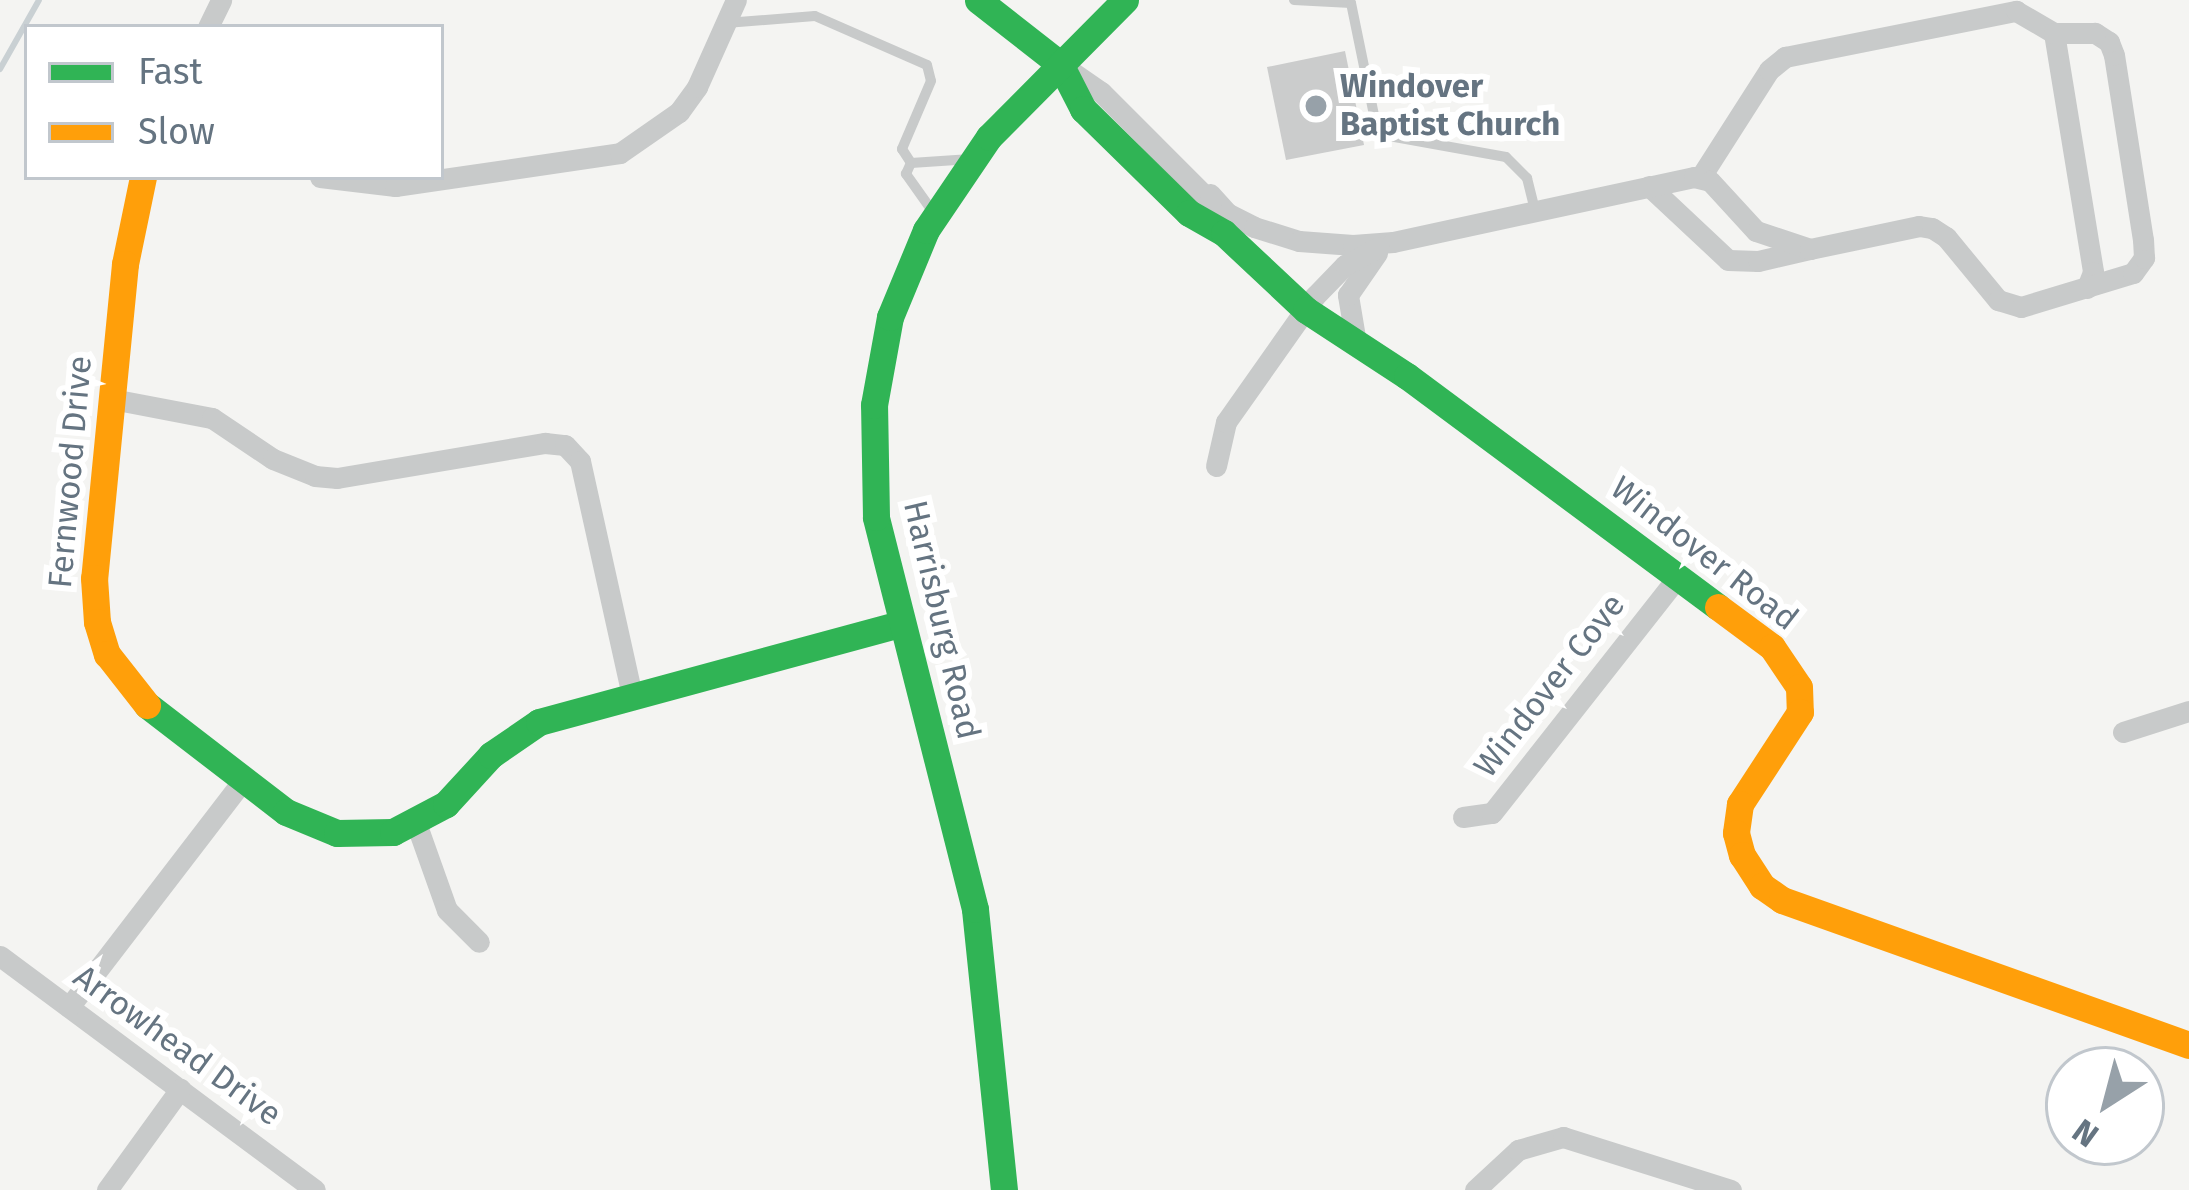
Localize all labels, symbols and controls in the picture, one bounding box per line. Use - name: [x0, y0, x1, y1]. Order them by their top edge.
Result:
- legend: [24, 24, 444, 180]
- text: Fast: [138, 50, 203, 94]
- place label: Windover Baptist Church: [1340, 67, 1560, 145]
- marker: Windover Baptist Church: [1303, 93, 1329, 119]
- text: Slow: [138, 110, 215, 154]
- street label: Fernwood Drive: [41, 354, 101, 590]
- street label: Windover Road: [1603, 469, 1805, 639]
- street label: Harrisburg Road: [894, 497, 988, 743]
- street label: Windover Cove: [1466, 587, 1634, 785]
- street label: Arrowhead Drive: [65, 957, 289, 1135]
- north arrow: [2045, 1046, 2165, 1166]
- text: N: [2065, 1110, 2106, 1155]

